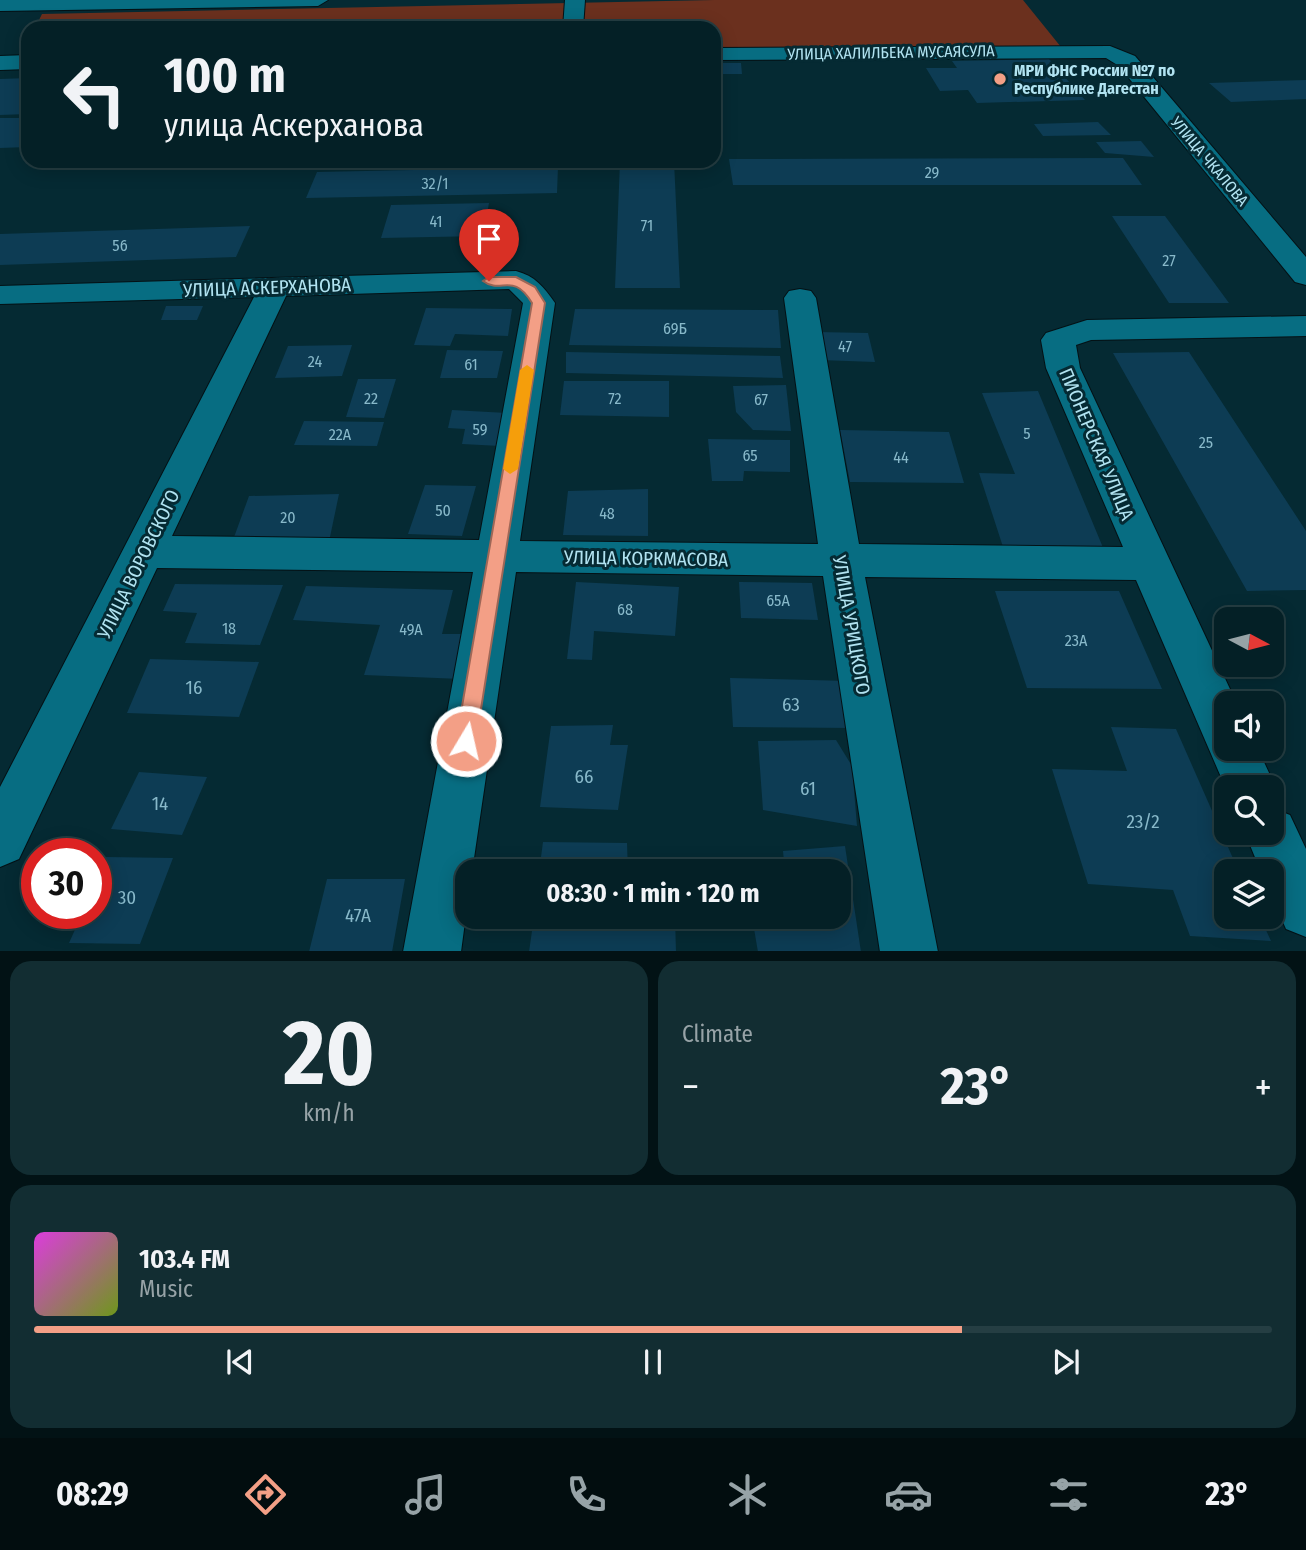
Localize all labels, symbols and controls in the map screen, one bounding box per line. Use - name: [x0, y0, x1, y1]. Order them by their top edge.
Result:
- street label: УЛИЦА ХАЛИЛБЕКА МУСАЯСУЛА: [786, 41, 995, 64]
- text: 100 m: [164, 46, 286, 105]
- icon: left: [49, 49, 140, 140]
- place label: МРИ ФНС России №7 по Республике Дагестан: [1014, 61, 1175, 98]
- marker: МРИ ФНС России №7 по Республике Дагестан: [992, 71, 1008, 87]
- text: улица Аскерханова: [164, 106, 424, 144]
- street label: УЛИЦА ЧКАЛОВА: [1166, 112, 1253, 210]
- house number: 29: [925, 163, 940, 182]
- house number: 32/1: [422, 174, 448, 193]
- pin: [459, 209, 519, 281]
- house number: 41: [429, 212, 443, 231]
- house number: 71: [641, 216, 653, 235]
- icon: arrive: [470, 220, 508, 258]
- house number: 56: [112, 236, 128, 255]
- house number: 27: [1162, 251, 1176, 270]
- street label: УЛИЦА АСКЕРХАНОВА: [182, 273, 352, 302]
- house number: 69Б: [663, 319, 687, 338]
- house number: 47: [838, 337, 852, 356]
- house number: 24: [308, 352, 322, 371]
- house number: 61: [464, 355, 478, 374]
- street label: ПИОНЕРСКАЯ УЛИЦА: [1054, 365, 1139, 524]
- house number: 22: [364, 389, 378, 408]
- house number: 72: [608, 389, 622, 408]
- house number: 67: [754, 390, 769, 409]
- house number: 59: [473, 420, 488, 439]
- house number: 5: [1023, 424, 1031, 443]
- house number: 22А: [329, 425, 352, 444]
- house number: 25: [1199, 433, 1213, 452]
- house number: 65: [742, 446, 758, 465]
- house number: 44: [893, 448, 909, 467]
- street label: УЛИЦА ВОРОВСКОГО: [92, 486, 185, 643]
- house number: 50: [435, 501, 451, 520]
- house number: 48: [599, 504, 615, 523]
- house number: 20: [280, 508, 296, 527]
- street label: УЛИЦА КОРКМАСОВА: [563, 546, 728, 571]
- street label: УЛИЦА УРИЦКОГО: [828, 553, 875, 697]
- house number: 65А: [766, 591, 790, 610]
- house number: 68: [617, 600, 633, 619]
- north arrow: [1214, 607, 1284, 677]
- map controls: [1214, 607, 1284, 929]
- house number: 18: [222, 619, 236, 638]
- house number: 49А: [399, 620, 423, 639]
- house number: 23А: [1065, 631, 1088, 650]
- house number: 16: [186, 676, 202, 699]
- button: sound: [1214, 691, 1284, 761]
- house number: 63: [782, 693, 800, 716]
- position arrow: [429, 704, 503, 778]
- house number: 66: [575, 765, 593, 788]
- button: search: [1214, 775, 1284, 845]
- house number: 61: [800, 777, 816, 800]
- house number: 14: [152, 792, 168, 815]
- house number: 23/2: [1126, 810, 1160, 833]
- speed limit sign: 30: [21, 838, 112, 929]
- button: layers: [1214, 859, 1284, 929]
- text: 08:30 · 1 min · 120 m: [546, 878, 760, 909]
- house number: 30: [118, 886, 136, 909]
- house number: 47А: [345, 904, 371, 927]
- text: 20: [283, 999, 375, 1108]
- text: Climate: [682, 1020, 753, 1048]
- text: 23°: [940, 1055, 1013, 1118]
- text: −: [682, 1064, 699, 1110]
- text: +: [1255, 1064, 1272, 1110]
- text: km/h: [303, 1099, 355, 1127]
- text: 103.4 FM: [139, 1244, 230, 1275]
- text: Music: [139, 1275, 193, 1303]
- icon: previous: [221, 1343, 259, 1381]
- icon: pause: [634, 1343, 672, 1381]
- icon: next: [1047, 1343, 1085, 1381]
- icon: directions: [241, 1470, 290, 1519]
- icon: music: [401, 1470, 450, 1519]
- icon: phone: [562, 1470, 611, 1519]
- icon: climate: [723, 1470, 772, 1519]
- icon: car: [884, 1470, 933, 1519]
- icon: filters: [1044, 1470, 1093, 1519]
- text: 08:29: [56, 1475, 129, 1513]
- text: 23°: [1205, 1475, 1250, 1513]

